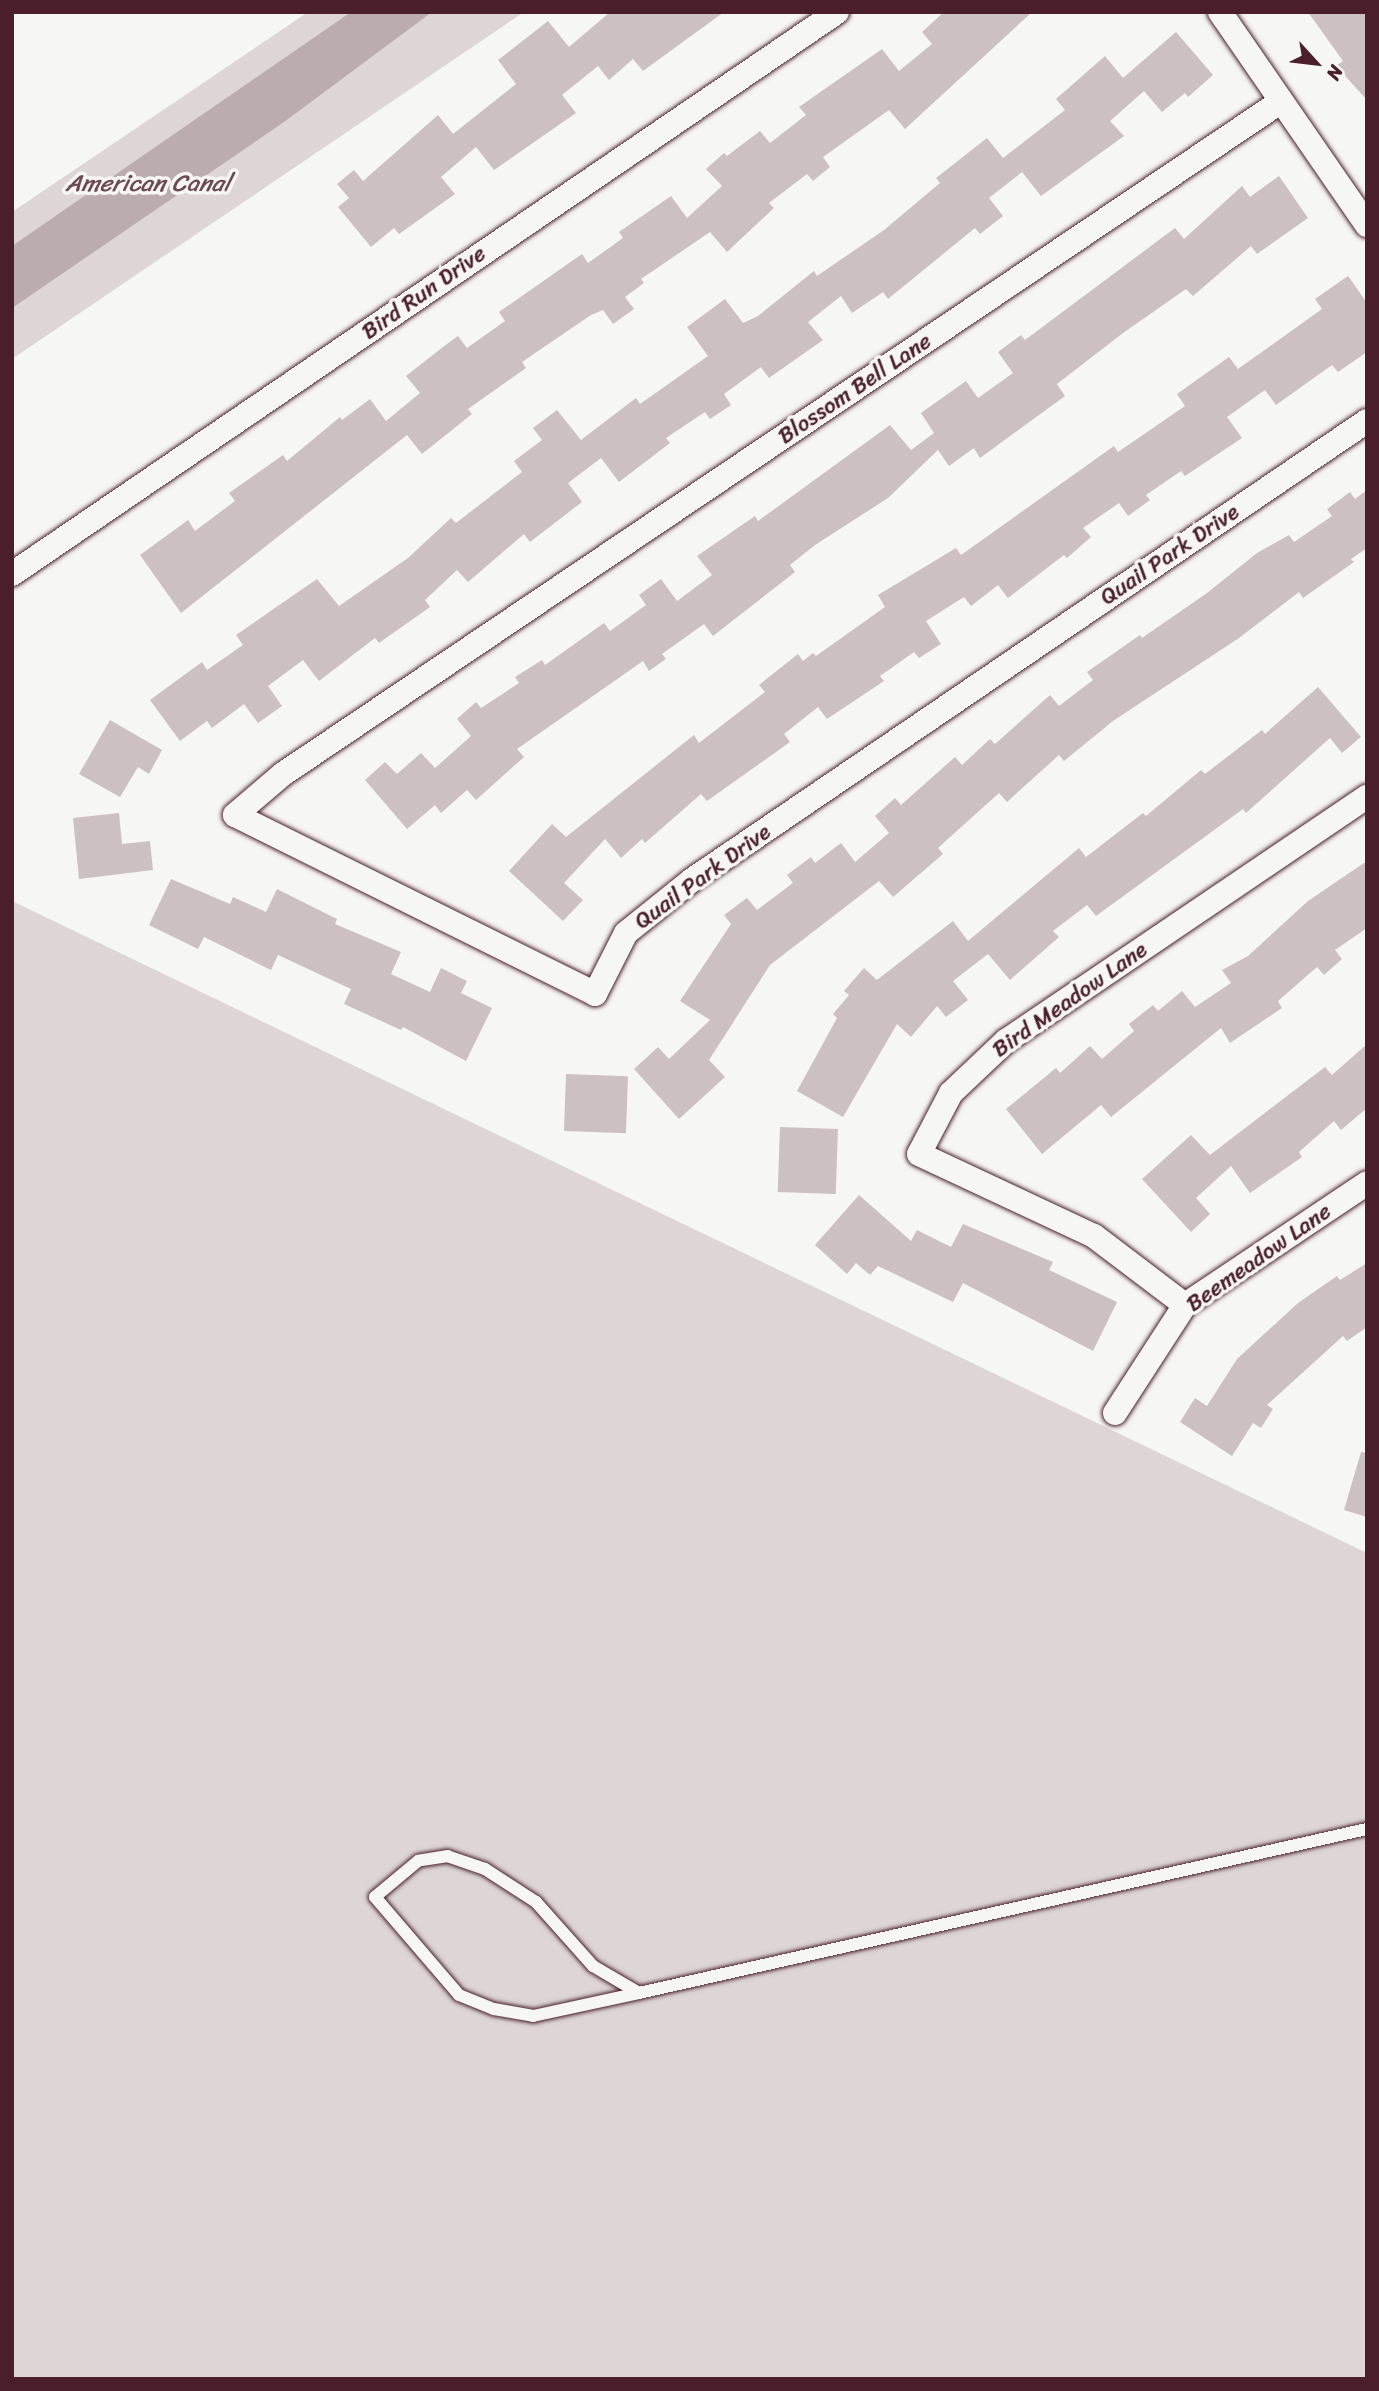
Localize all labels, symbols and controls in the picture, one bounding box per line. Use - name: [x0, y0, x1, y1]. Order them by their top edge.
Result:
- north arrow: [1281, 28, 1351, 98]
- text: N: [1317, 59, 1353, 86]
- water label: American Canal: [65, 170, 231, 198]
- street label: Bird Run Drive: [357, 240, 491, 346]
- street label: Blossom Bell Lane: [773, 327, 937, 451]
- street label: Quail Park Drive: [1095, 498, 1245, 612]
- street label: Quail Park Drive: [629, 818, 777, 936]
- street label: Bird Meadow Lane: [987, 936, 1153, 1064]
- street label: Beemeadow Lane: [1181, 1198, 1337, 1318]

